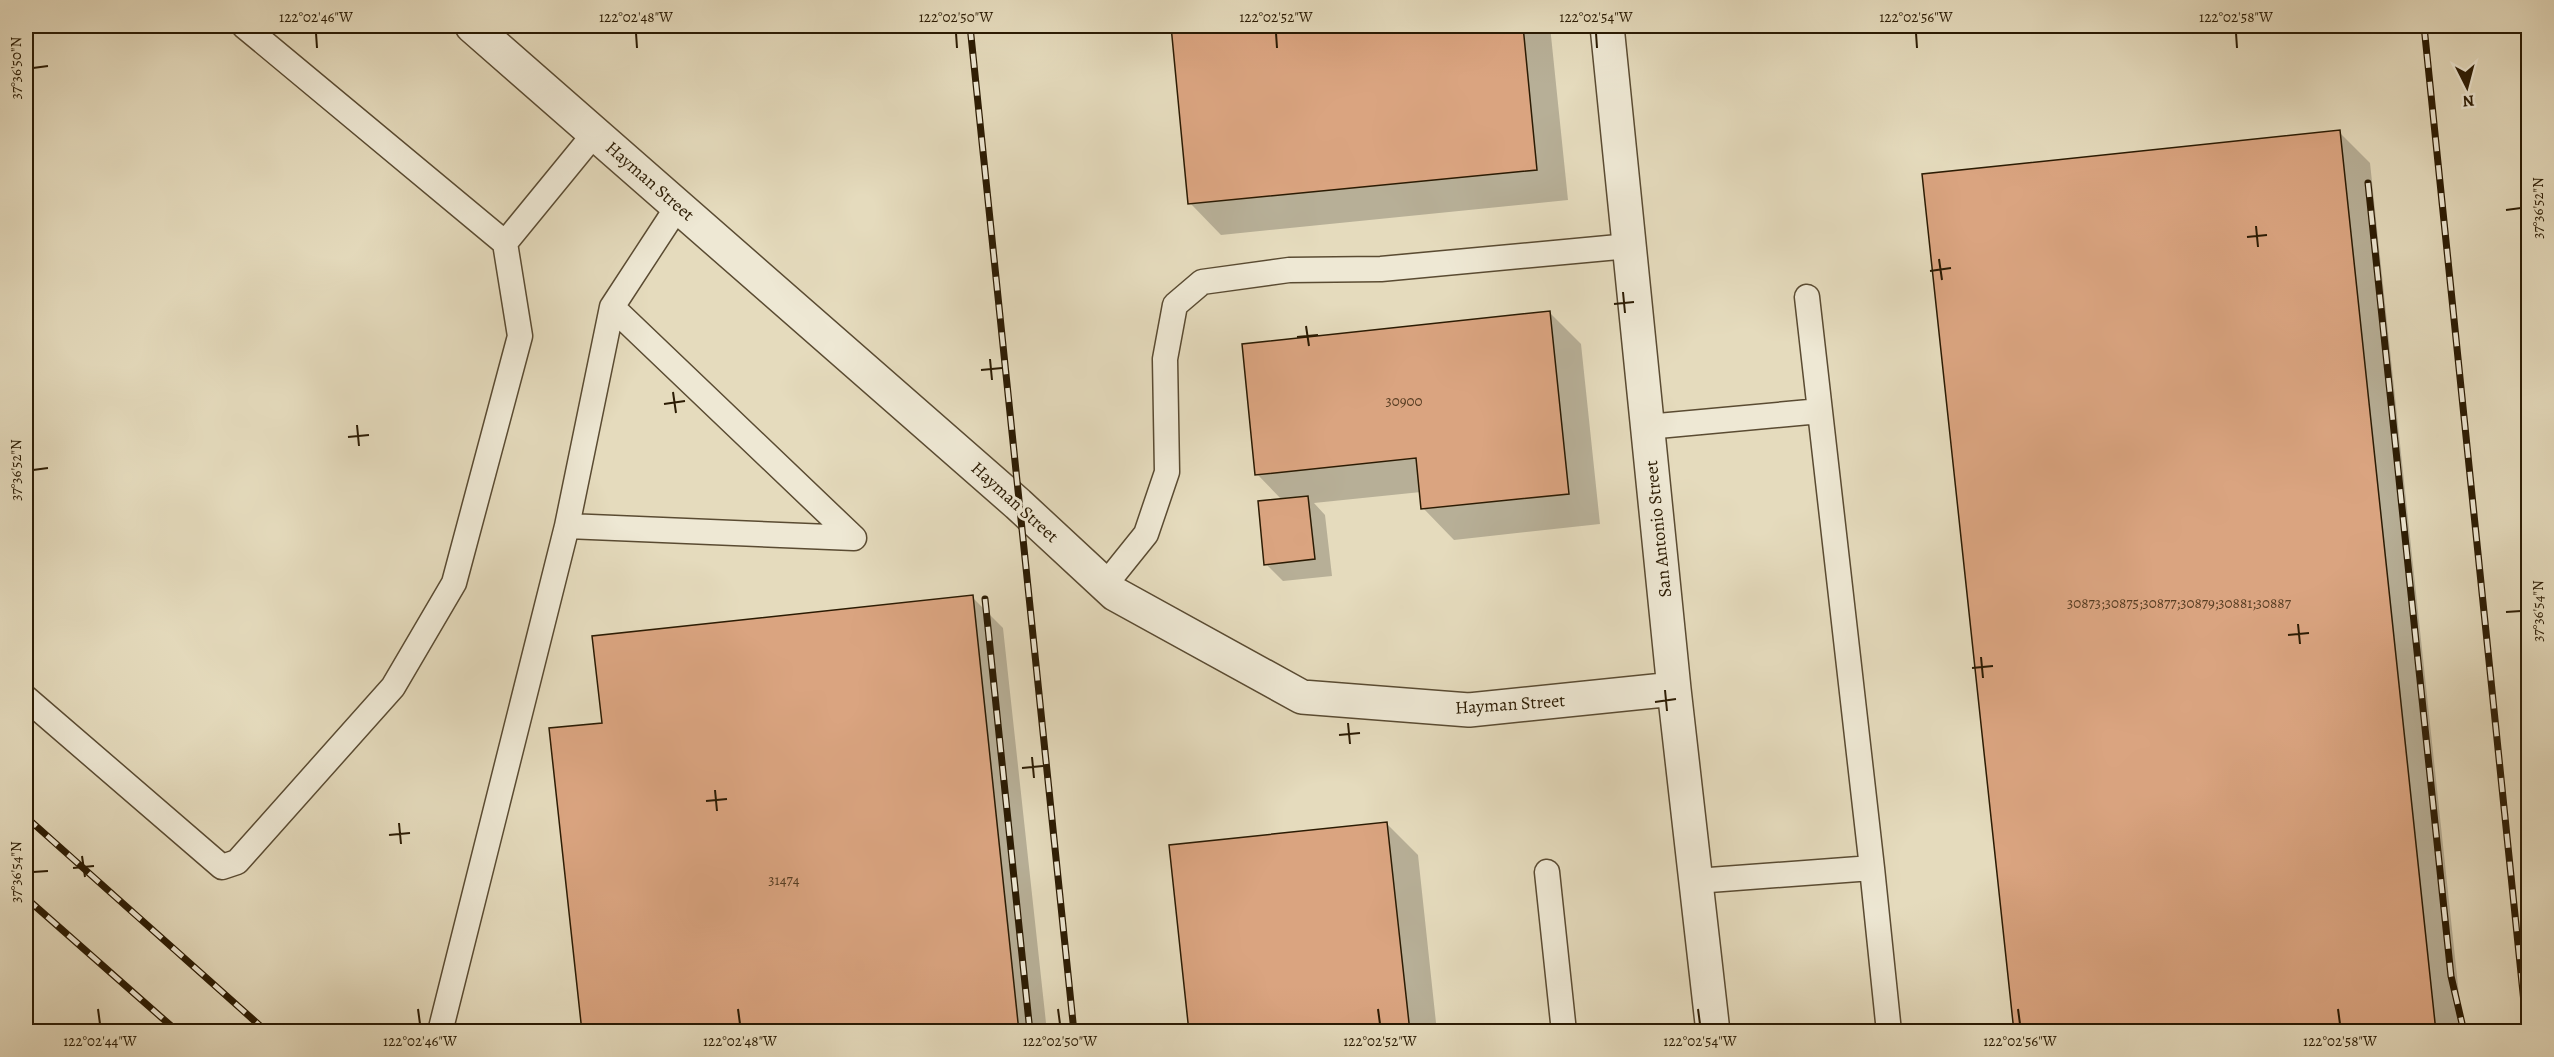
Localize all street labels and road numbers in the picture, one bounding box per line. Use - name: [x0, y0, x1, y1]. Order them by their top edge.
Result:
- street label: Hayman Street: [600, 136, 700, 226]
- street label: Hayman Street: [966, 456, 1064, 548]
- street label: San Antonio Street: [1639, 459, 1677, 599]
- street label: Hayman Street: [1454, 688, 1566, 720]

